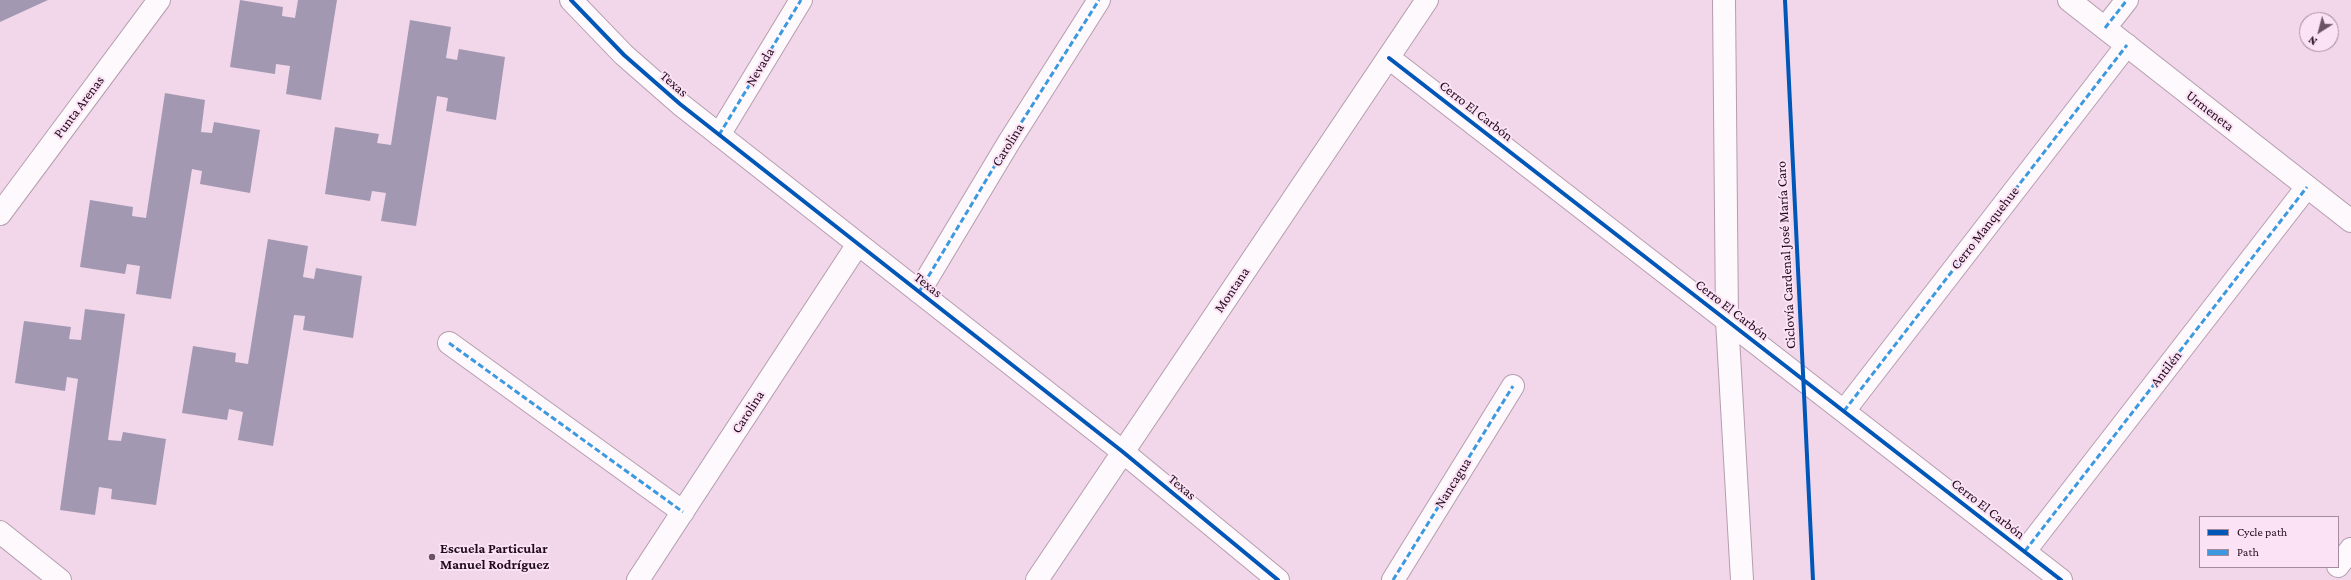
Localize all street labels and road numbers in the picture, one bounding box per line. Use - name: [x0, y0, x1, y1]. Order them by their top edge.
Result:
- street label: Nevada: [742, 45, 778, 89]
- street label: Texas: [657, 67, 691, 101]
- street label: Punta Arenas: [50, 72, 108, 142]
- street label: Cerro El Carbón: [1436, 77, 1516, 145]
- street label: Urmeneta: [2183, 87, 2237, 135]
- street label: Carolina: [988, 120, 1028, 170]
- street label: Ciclovía Cardenal José María Caro: [1773, 161, 1799, 349]
- street label: Cerro Manquehue: [1947, 183, 2023, 273]
- street label: Montana: [1211, 264, 1253, 316]
- street label: Texas: [910, 269, 946, 301]
- street label: Cerro El Carbón: [1692, 276, 1772, 344]
- street label: Antilén: [2147, 348, 2185, 390]
- street label: Carolina: [728, 387, 768, 437]
- street label: Nancagua: [1431, 455, 1475, 511]
- street label: Texas: [1165, 470, 1199, 504]
- street label: Cerro El Carbón: [1948, 475, 2028, 543]

